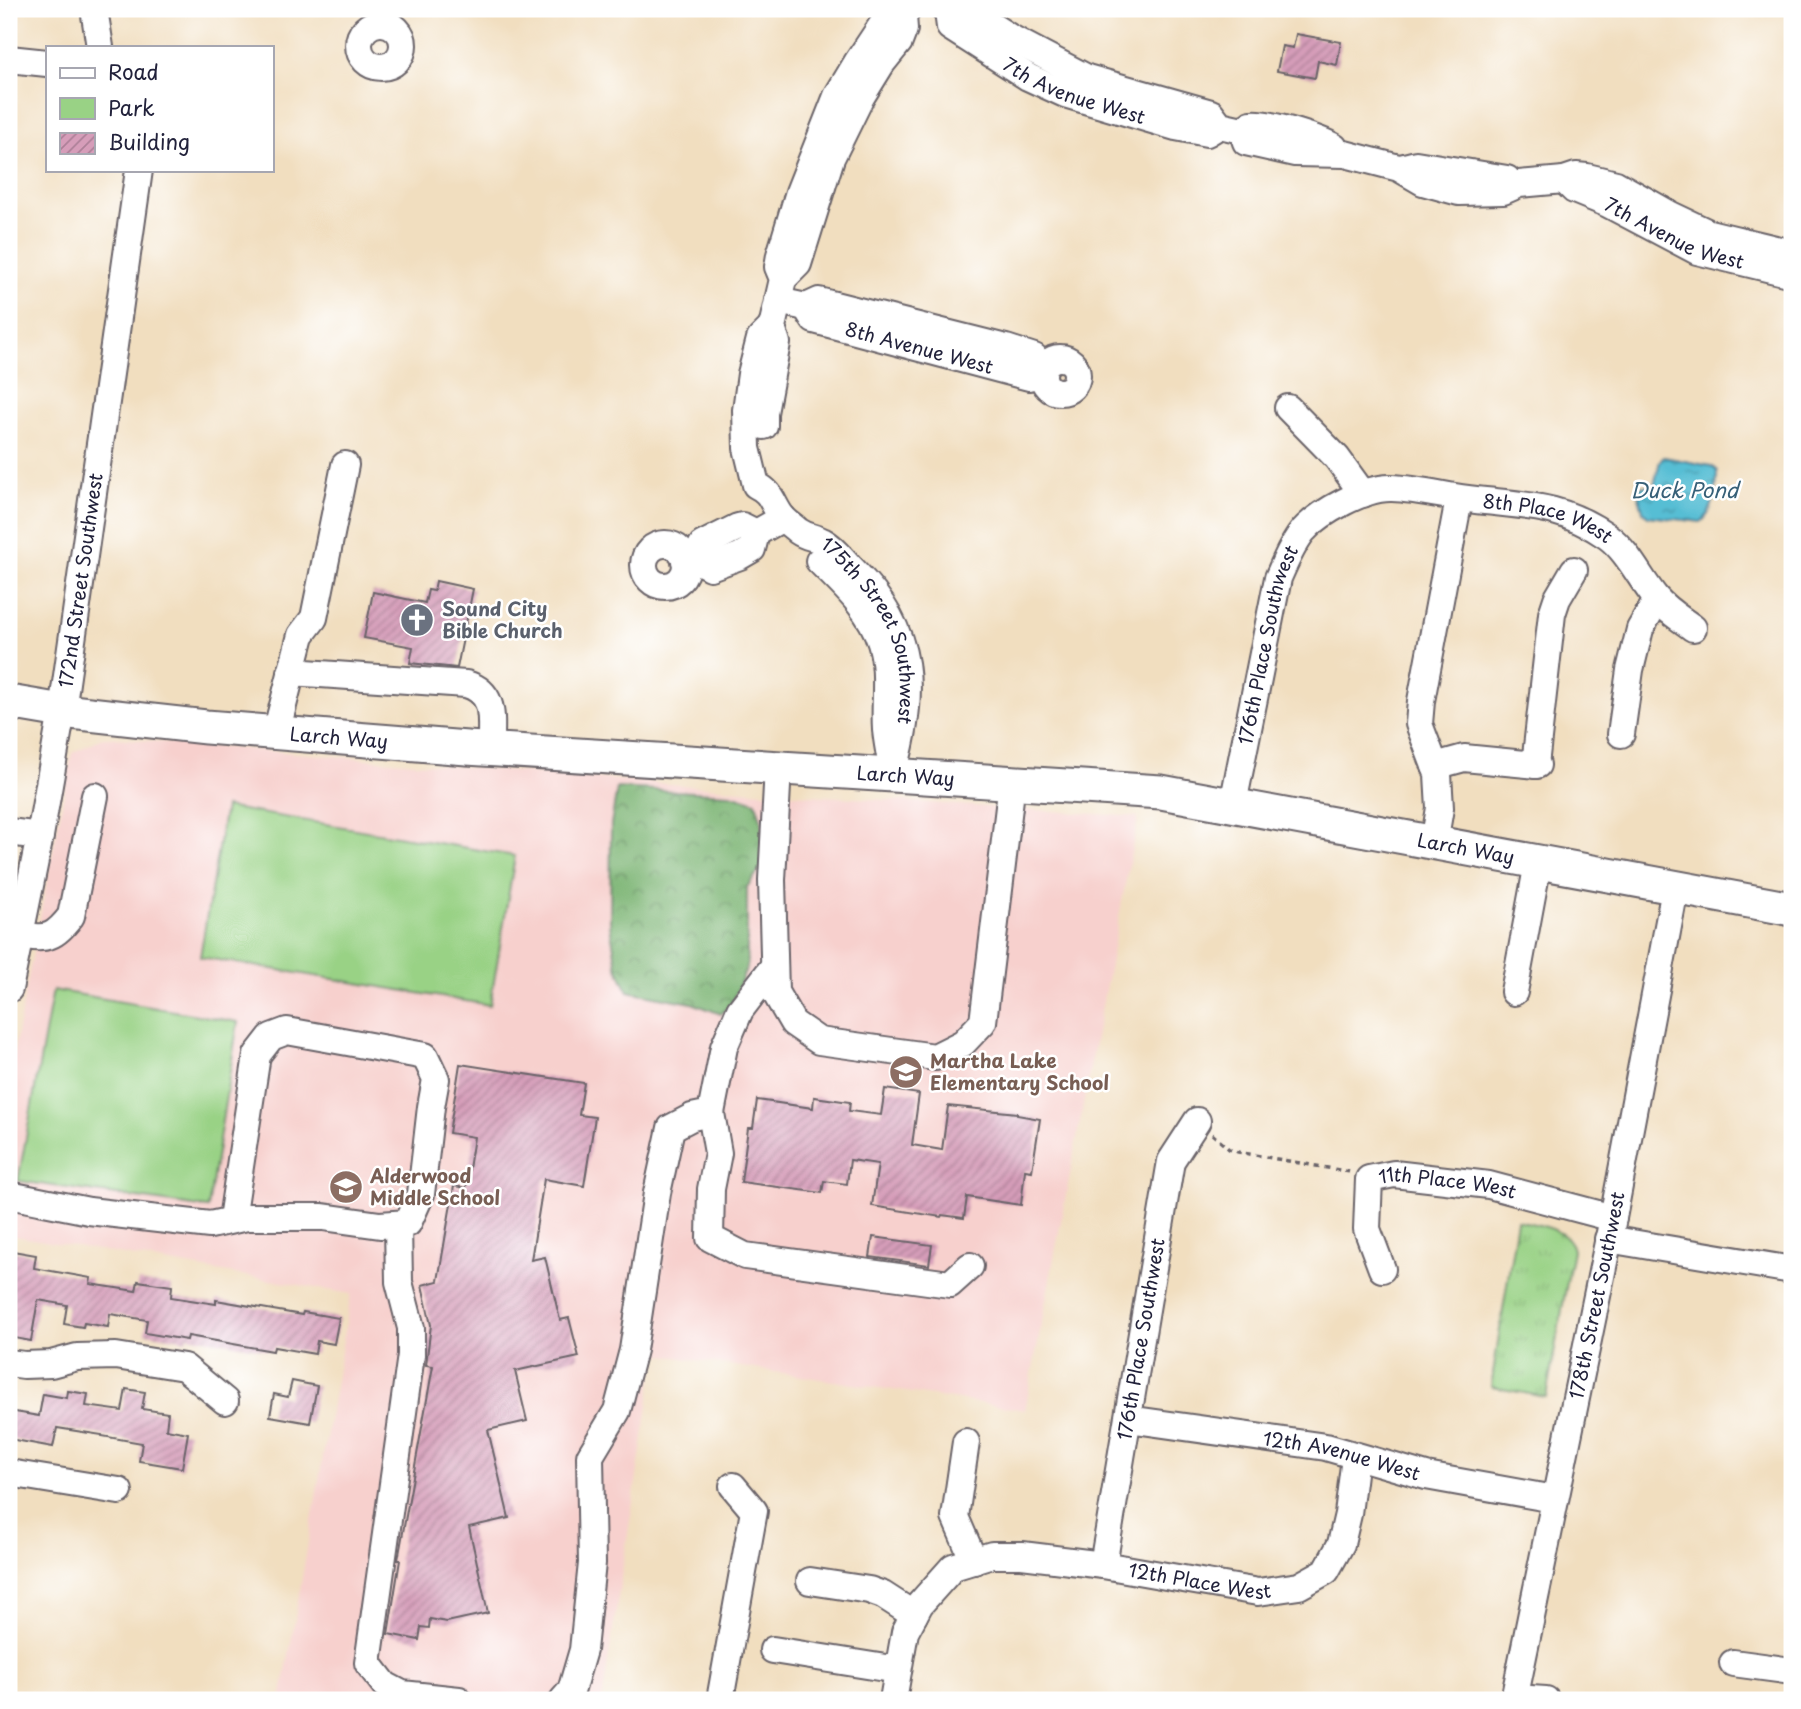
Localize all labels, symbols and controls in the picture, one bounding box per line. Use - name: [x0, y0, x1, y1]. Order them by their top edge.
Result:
- legend: [46, 46, 273, 172]
- street label: 7th Avenue West: [998, 50, 1149, 130]
- text: Road: [108, 55, 159, 87]
- text: Park: [108, 91, 155, 123]
- text: Building: [108, 125, 190, 157]
- street label: 7th Avenue West: [1600, 190, 1747, 275]
- street label: 8th Avenue West: [842, 314, 997, 380]
- street label: 172nd Street Southwest: [50, 471, 109, 689]
- water label: Duck Pond: [1630, 473, 1742, 505]
- street label: 8th Place West: [1481, 486, 1620, 549]
- street label: 175th Street Southwest: [816, 529, 922, 727]
- street label: 176th Place Southwest: [1230, 539, 1304, 747]
- place label: Sound City Bible Church: [442, 594, 563, 644]
- church icon: Sound City Bible Church: [398, 601, 436, 639]
- street label: Larch Way: [289, 719, 389, 755]
- street label: Larch Way: [856, 758, 956, 792]
- street label: Larch Way: [1415, 825, 1517, 870]
- place label: Martha Lake Elementary School: [930, 1046, 1109, 1096]
- school or university icon: Martha Lake Elementary School: [887, 1053, 925, 1091]
- street label: 11th Place West: [1376, 1159, 1520, 1205]
- place label: Alderwood Middle School: [369, 1161, 500, 1211]
- school or university icon: Alderwood Middle School: [327, 1168, 365, 1206]
- street label: 178th Street Southwest: [1561, 1189, 1631, 1401]
- street label: 176th Place Southwest: [1109, 1236, 1171, 1442]
- street label: 12th Avenue West: [1261, 1423, 1424, 1487]
- street label: 12th Place West: [1126, 1555, 1273, 1605]

